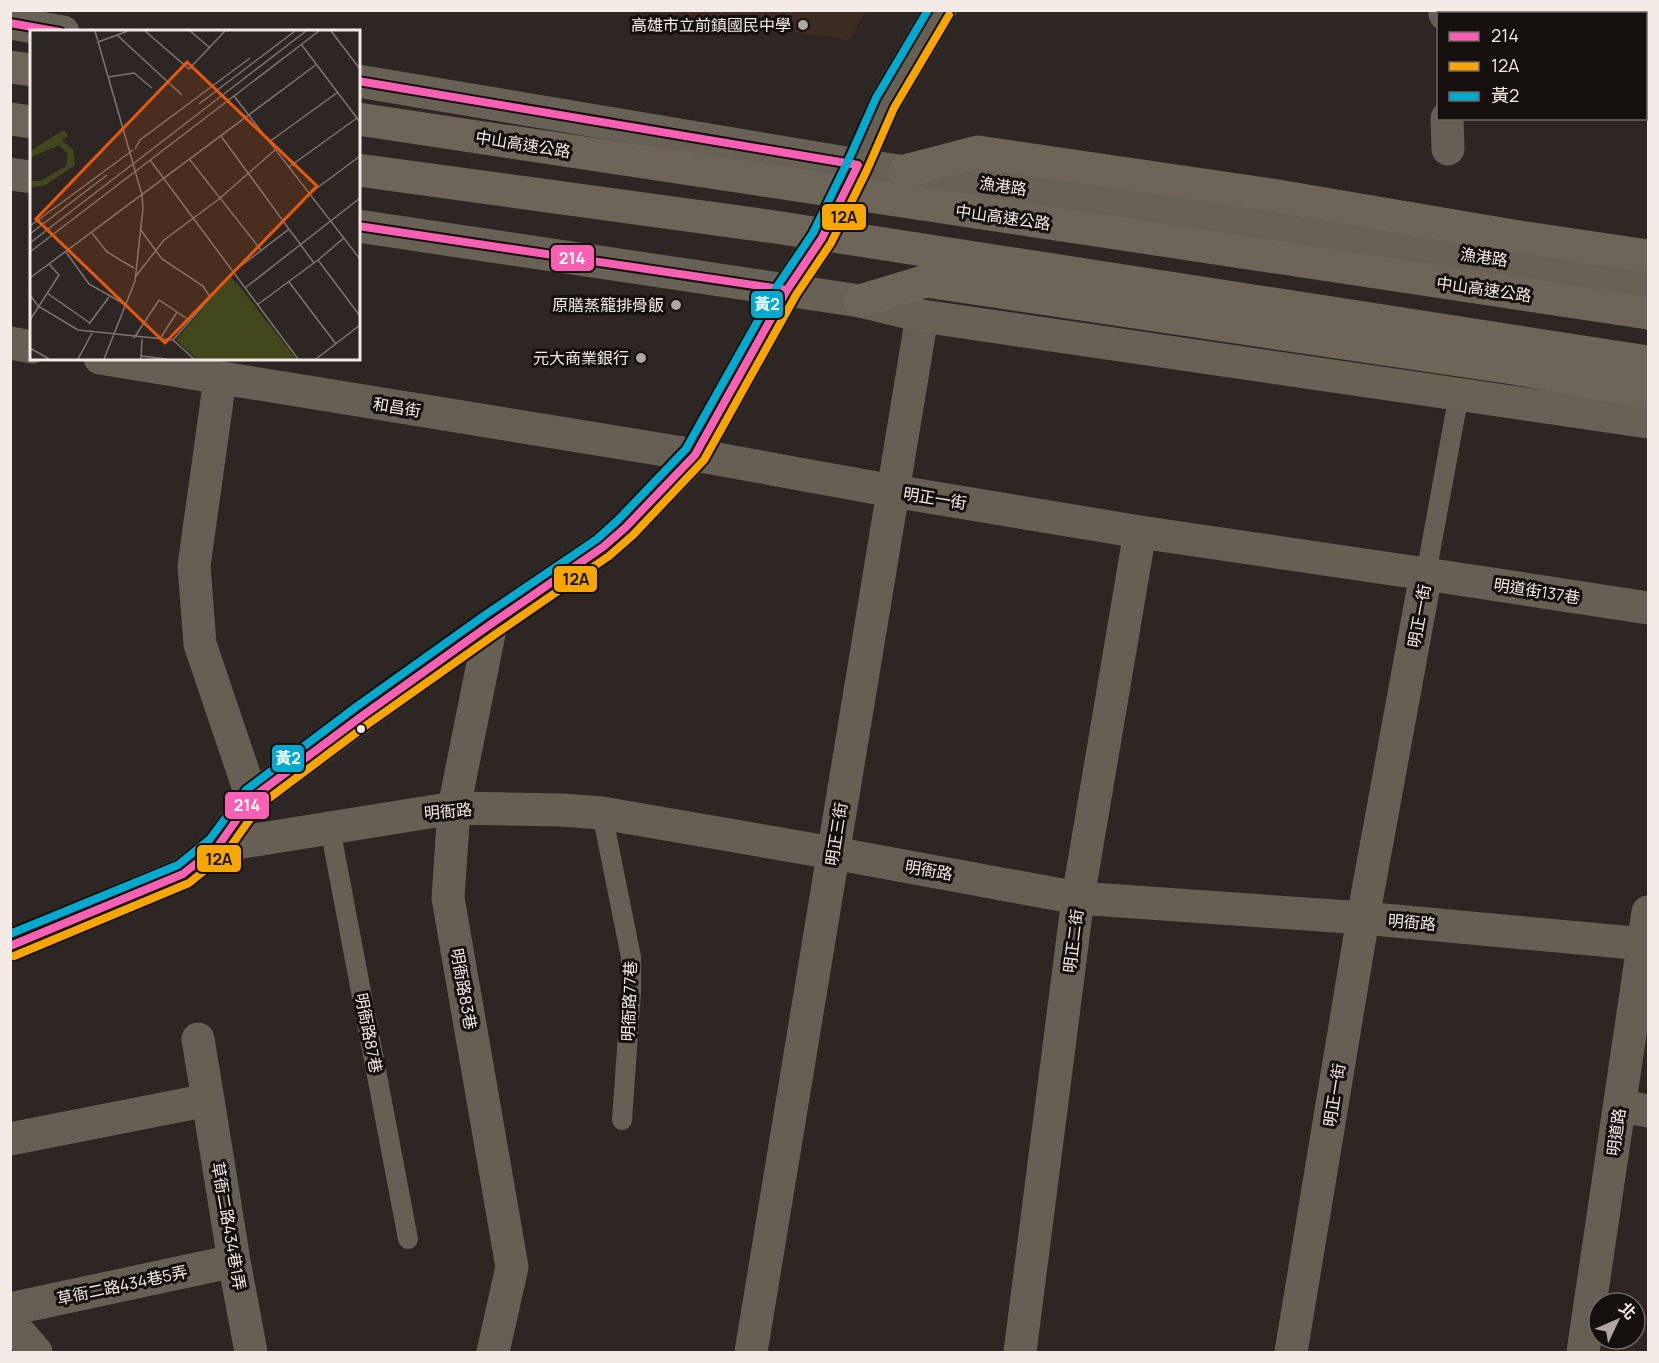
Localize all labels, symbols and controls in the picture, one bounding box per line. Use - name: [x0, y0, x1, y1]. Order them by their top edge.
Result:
- legend: [1437, 12, 1647, 120]
- place label: 高雄市立前鎮國民中學: [631, 14, 791, 36]
- marker: 高雄市立前鎮國民中學: [796, 18, 810, 32]
- text: 214: [1491, 23, 1519, 47]
- inset map: [30, 30, 360, 360]
- text: 12A: [1491, 53, 1520, 77]
- text: 黃2: [1491, 83, 1519, 107]
- street label: 中山高速公路: [474, 126, 572, 162]
- street label: 漁港路: [978, 172, 1028, 200]
- street label: 中山高速公路: [954, 199, 1052, 235]
- line badge: 12A: [821, 203, 867, 231]
- text: 12A: [831, 206, 858, 228]
- street label: 漁港路: [1459, 243, 1509, 271]
- line badge: 214: [550, 244, 595, 272]
- text: 214: [559, 247, 585, 269]
- street label: 中山高速公路: [1435, 271, 1533, 307]
- line badge: 黃2: [750, 290, 784, 319]
- text: 黃2: [754, 293, 780, 315]
- place label: 原膳蒸籠排骨飯: [552, 294, 664, 316]
- marker: 原膳蒸籠排骨飯: [669, 298, 683, 312]
- place label: 元大商業銀行: [533, 347, 629, 369]
- marker: 元大商業銀行: [634, 351, 648, 365]
- street label: 和昌街: [372, 392, 422, 422]
- street label: 明正一街: [902, 482, 968, 514]
- line badge: 12A: [553, 565, 598, 593]
- text: 12A: [563, 568, 590, 590]
- street label: 明道街137巷: [1492, 573, 1582, 609]
- street label: 明正一街: [1403, 583, 1435, 649]
- unlabelled marker: [355, 723, 367, 735]
- line badge: 黃2: [271, 744, 305, 773]
- text: 黃2: [275, 747, 301, 769]
- line badge: 214: [224, 791, 270, 820]
- text: 214: [234, 794, 260, 816]
- street label: 明衙路: [423, 798, 473, 824]
- street label: 明正三街: [820, 801, 852, 867]
- line badge: 12A: [196, 844, 242, 873]
- text: 12A: [206, 848, 233, 870]
- street label: 明衙路: [903, 855, 955, 885]
- street label: 明正二街: [1058, 908, 1088, 974]
- street label: 明衙路: [1387, 909, 1437, 935]
- street label: 明衙路83巷: [446, 947, 482, 1031]
- street label: 明衙路77巷: [617, 960, 641, 1042]
- street label: 明衙路87巷: [350, 991, 388, 1075]
- street label: 明正一街: [1318, 1062, 1350, 1128]
- street label: 明道路: [1602, 1107, 1630, 1157]
- street label: 草衙二路434巷1弄: [207, 1160, 251, 1292]
- street label: 草衙二路434巷5弄: [55, 1260, 189, 1310]
- north arrow: [1587, 1291, 1647, 1351]
- text: 北: [1614, 1297, 1641, 1324]

